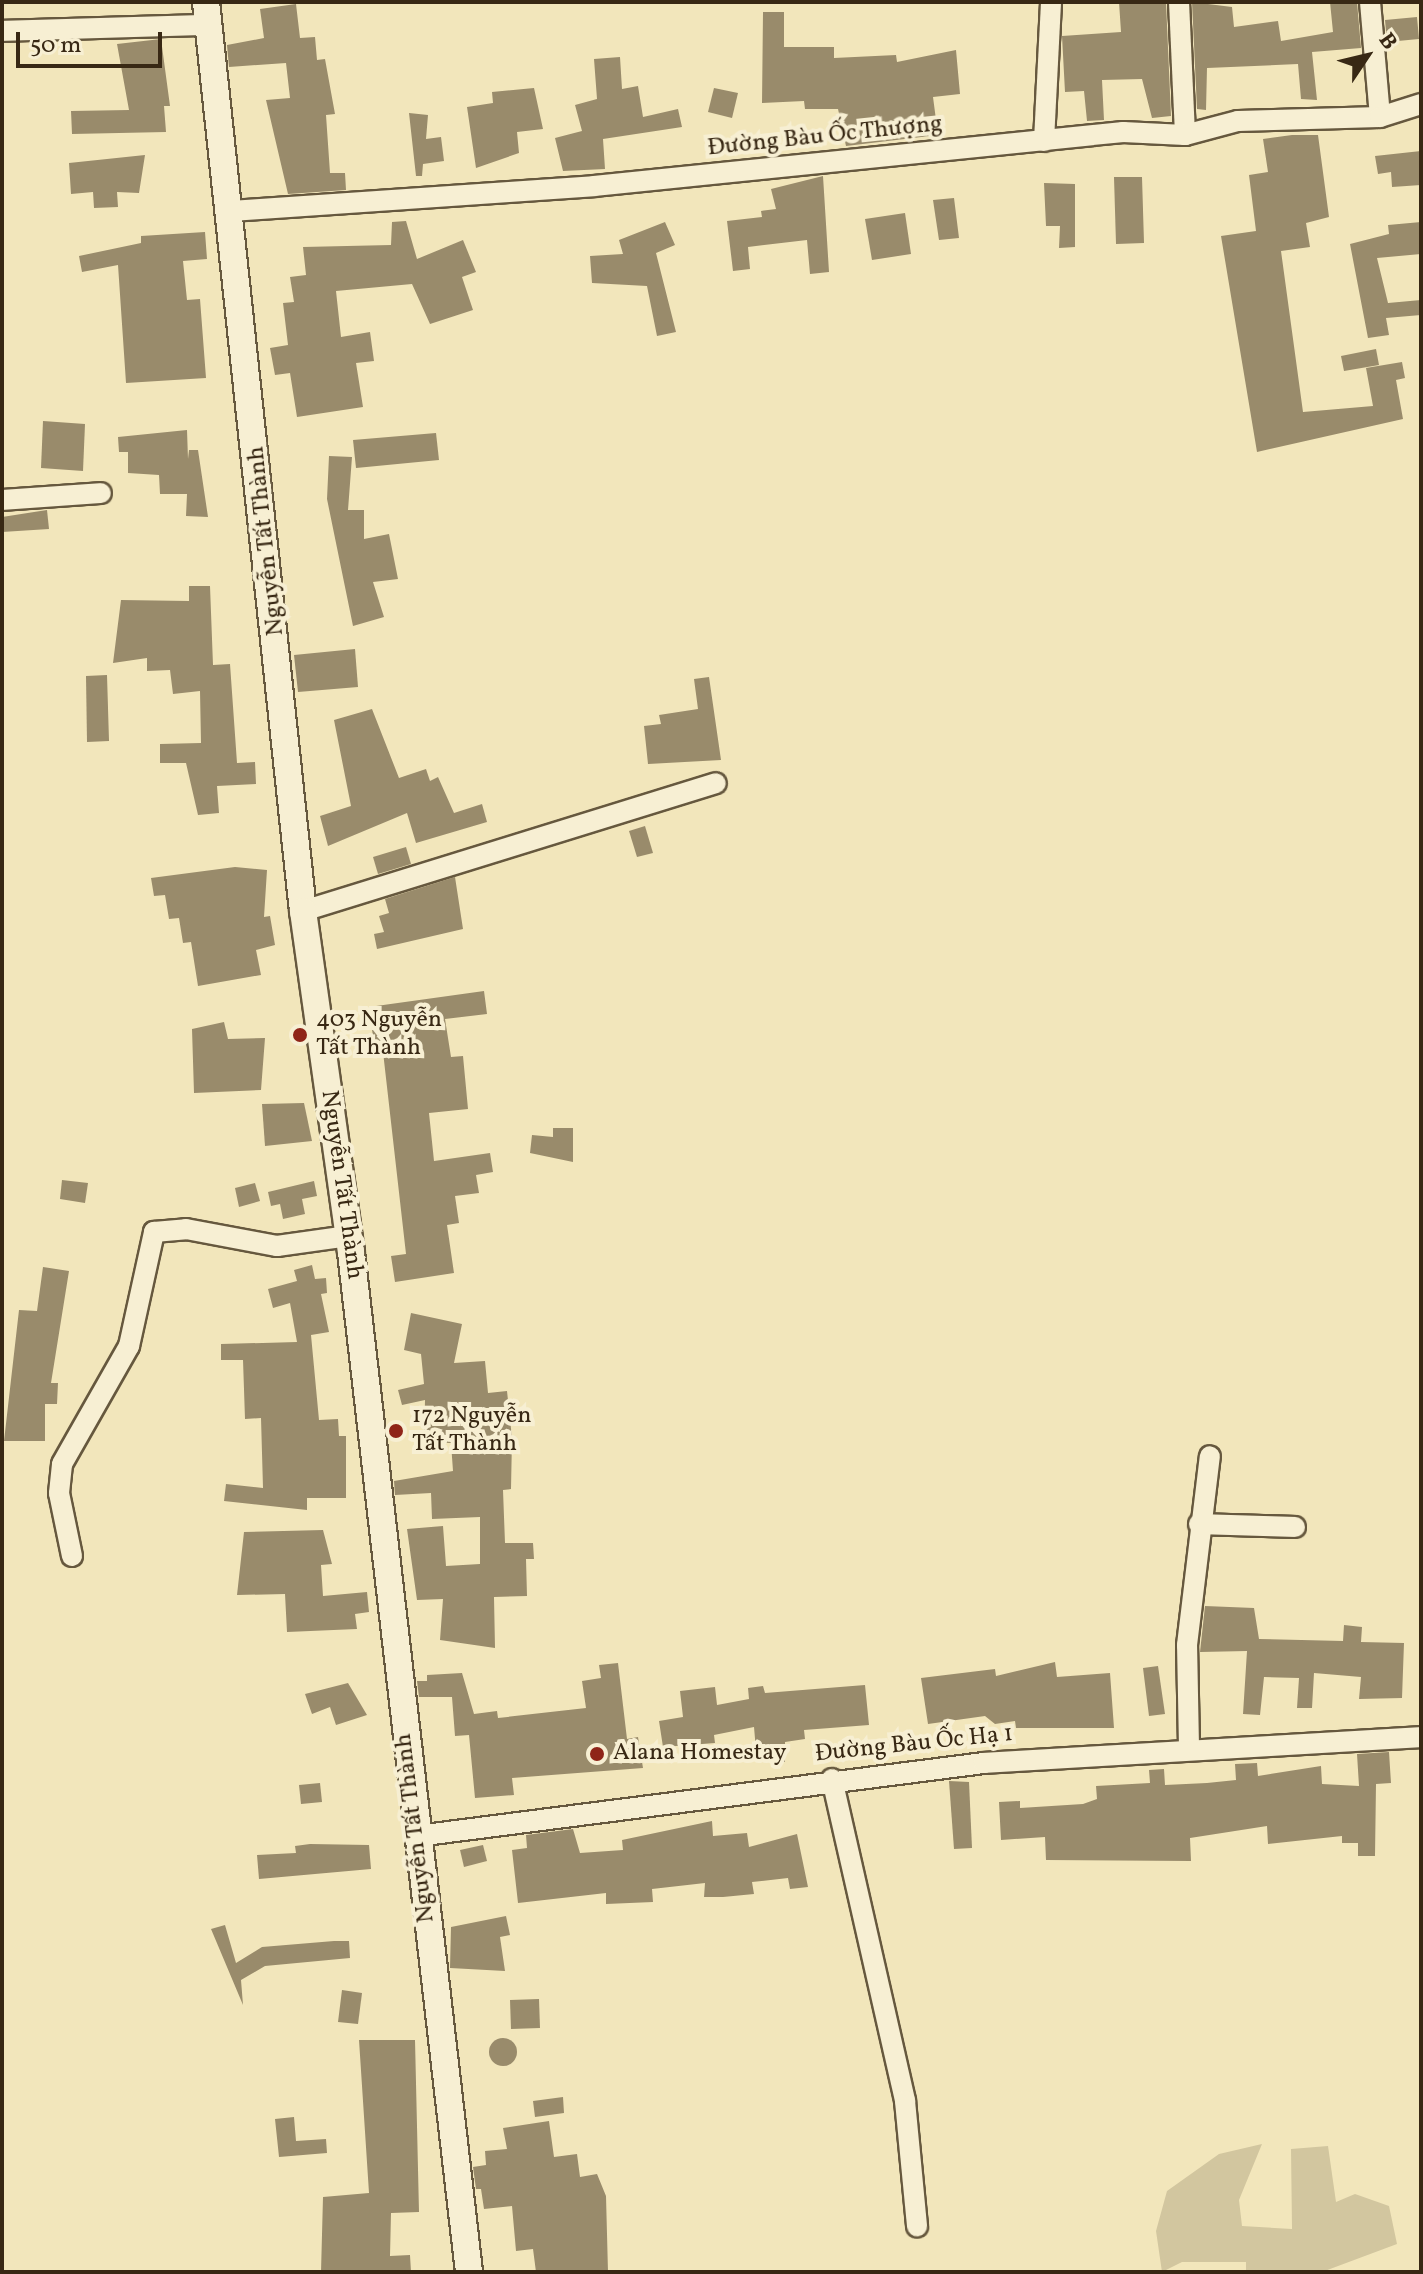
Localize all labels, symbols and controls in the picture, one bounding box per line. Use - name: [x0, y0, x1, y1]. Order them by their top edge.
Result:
- scale bar: [20, 16, 166, 66]
- north arrow: [1327, 16, 1407, 96]
- text: B: [1370, 27, 1404, 57]
- text: 50 m: [30, 29, 82, 63]
- street label: Đường Bàu Ốc Thượng: [706, 110, 944, 164]
- street label: Nguyễn Tất Thành: [243, 444, 291, 638]
- place label: 403 Nguyễn Tất Thành: [316, 1007, 442, 1063]
- marker: 403 Nguyễn Tất Thành: [291, 1026, 309, 1044]
- street label: Nguyễn Tất Thành: [313, 1088, 369, 1282]
- place label: 172 Nguyễn Tất Thành: [412, 1403, 531, 1459]
- marker: 172 Nguyễn Tất Thành: [387, 1422, 405, 1440]
- street label: Đường Bàu Ốc Hạ 1: [814, 1720, 1014, 1770]
- street label: Nguyễn Tất Thành: [390, 1731, 442, 1925]
- place label: Alana Homestay: [613, 1740, 786, 1768]
- marker: Alana Homestay: [588, 1745, 606, 1763]

